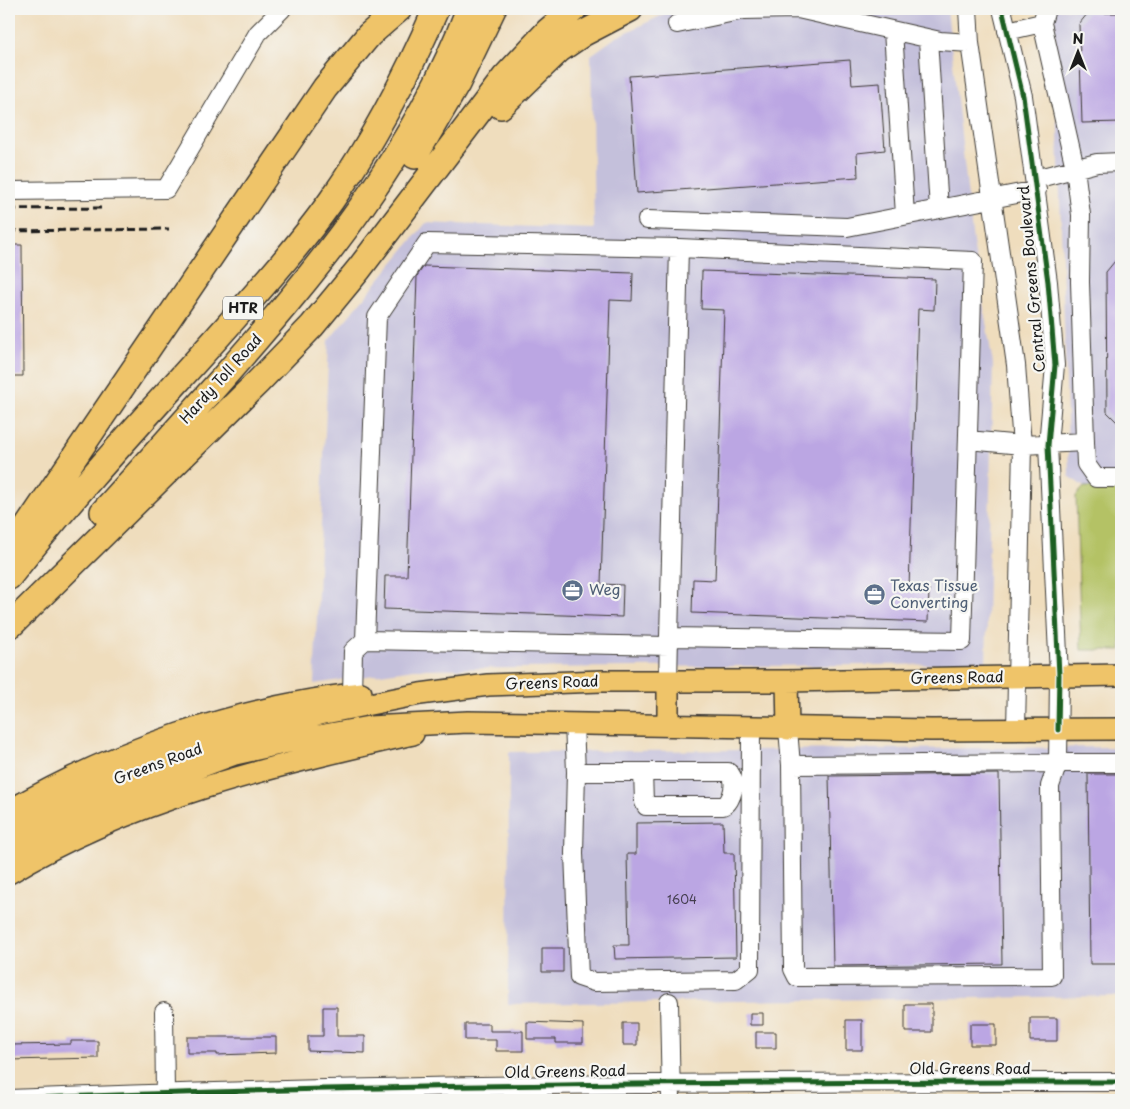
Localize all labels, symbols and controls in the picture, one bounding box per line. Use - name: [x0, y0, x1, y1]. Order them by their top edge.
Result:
- north arrow: [1052, 28, 1102, 78]
- text: N: [1072, 28, 1084, 49]
- street label: Central Greens Boulevard: [1011, 185, 1050, 374]
- road number: HTR: [223, 296, 263, 320]
- street label: Hardy Toll Road: [173, 328, 267, 428]
- place label: Texas Tissue Converting: [890, 573, 978, 613]
- place label: Weg: [589, 577, 620, 600]
- office icon: Weg: [561, 578, 585, 602]
- office icon: Texas Tissue Converting: [862, 583, 886, 607]
- street label: Greens Road: [910, 664, 1004, 689]
- street label: Greens Road: [505, 668, 599, 695]
- street label: Greens Road: [110, 736, 205, 789]
- house number: 1604: [667, 890, 697, 908]
- street label: Old Greens Road: [909, 1056, 1031, 1079]
- street label: Old Greens Road: [504, 1058, 626, 1083]

